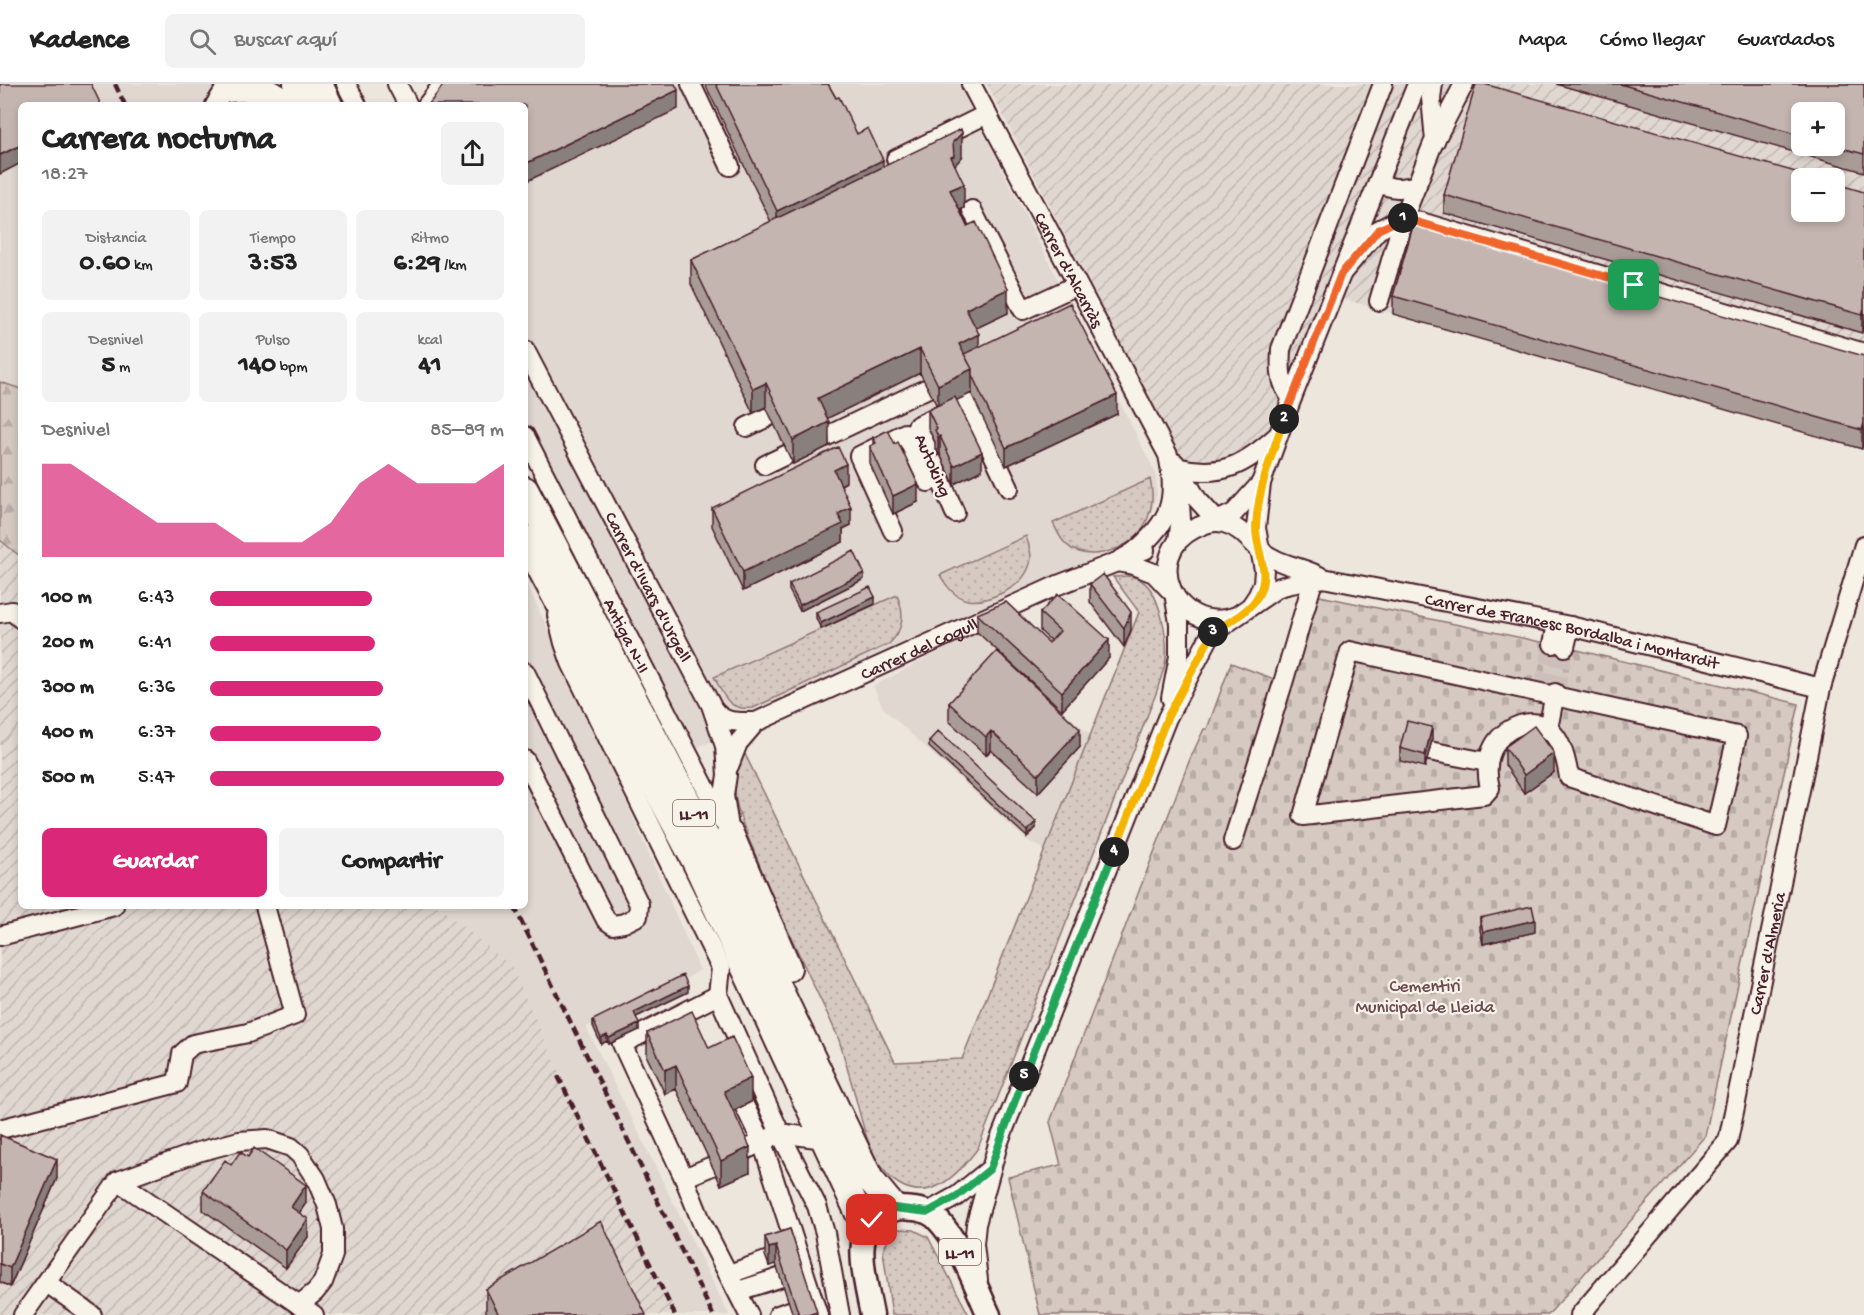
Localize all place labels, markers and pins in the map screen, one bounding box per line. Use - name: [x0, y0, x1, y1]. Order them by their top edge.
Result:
- pin: 1: [1388, 203, 1418, 233]
- pin: [1608, 259, 1659, 310]
- pin: 2: [1269, 404, 1299, 434]
- pin: 3: [1198, 617, 1228, 647]
- pin: 4: [1099, 837, 1129, 867]
- pin: 5: [1009, 1061, 1039, 1091]
- pin: [846, 1194, 897, 1245]

